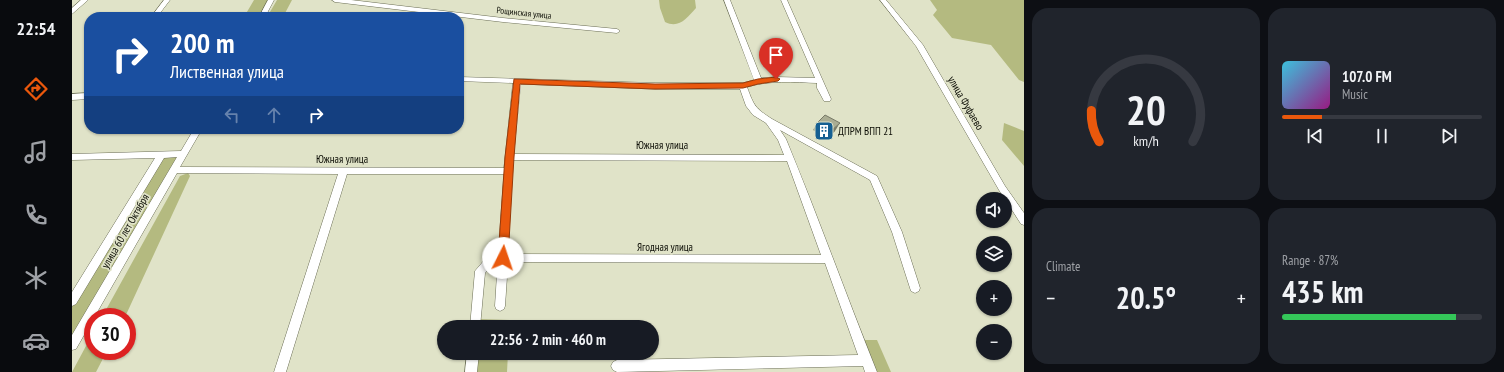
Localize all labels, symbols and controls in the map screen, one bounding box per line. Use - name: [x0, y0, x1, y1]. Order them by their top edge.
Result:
- street label: Рощинская улица: [496, 4, 552, 21]
- text: 22:54: [17, 17, 55, 40]
- text: 200 m: [170, 24, 234, 61]
- icon: right: [104, 28, 156, 80]
- pin: [759, 38, 793, 79]
- icon: arrive: [765, 44, 787, 66]
- text: Лиственная улица: [170, 60, 284, 83]
- text: 107.0 FM: [1342, 67, 1392, 86]
- street label: улица Фуфаево: [945, 74, 987, 133]
- icon: directions: [22, 75, 50, 103]
- text: 20: [1126, 83, 1166, 136]
- text: Music: [1342, 86, 1368, 103]
- icon: left: [221, 104, 243, 126]
- icon: ahead: [263, 104, 285, 126]
- icon: right: [305, 104, 327, 126]
- building icon: ДПРМ ВПП 21: [813, 120, 835, 142]
- place label: ДПРМ ВПП 21: [838, 124, 893, 138]
- icon: previous: [1304, 125, 1326, 147]
- icon: pause: [1371, 125, 1393, 147]
- icon: next: [1438, 125, 1460, 147]
- text: km/h: [1133, 131, 1159, 150]
- icon: music: [22, 138, 50, 166]
- street label: Южная улица: [636, 138, 688, 152]
- street label: Южная улица: [316, 152, 368, 166]
- street label: улица 60 лет Октября: [98, 191, 152, 271]
- map controls: [976, 192, 1012, 360]
- button: sound: [976, 192, 1012, 228]
- icon: phone: [22, 201, 50, 229]
- button: layers: [976, 236, 1012, 272]
- position arrow: [482, 237, 524, 279]
- street label: Ягодная улица: [637, 240, 693, 254]
- text: Range · 87%: [1282, 252, 1338, 269]
- text: Climate: [1046, 258, 1080, 275]
- icon: climate: [22, 264, 50, 292]
- text: 435 km: [1282, 272, 1363, 311]
- text: 20.5°: [1116, 278, 1176, 317]
- button: +: [976, 280, 1012, 316]
- text: −: [1046, 284, 1055, 312]
- text: +: [1237, 284, 1246, 312]
- speed limit sign: 30: [84, 308, 136, 360]
- button: −: [976, 324, 1012, 360]
- icon: car: [22, 327, 50, 355]
- text: 22:56 · 2 min · 460 m: [490, 330, 606, 349]

